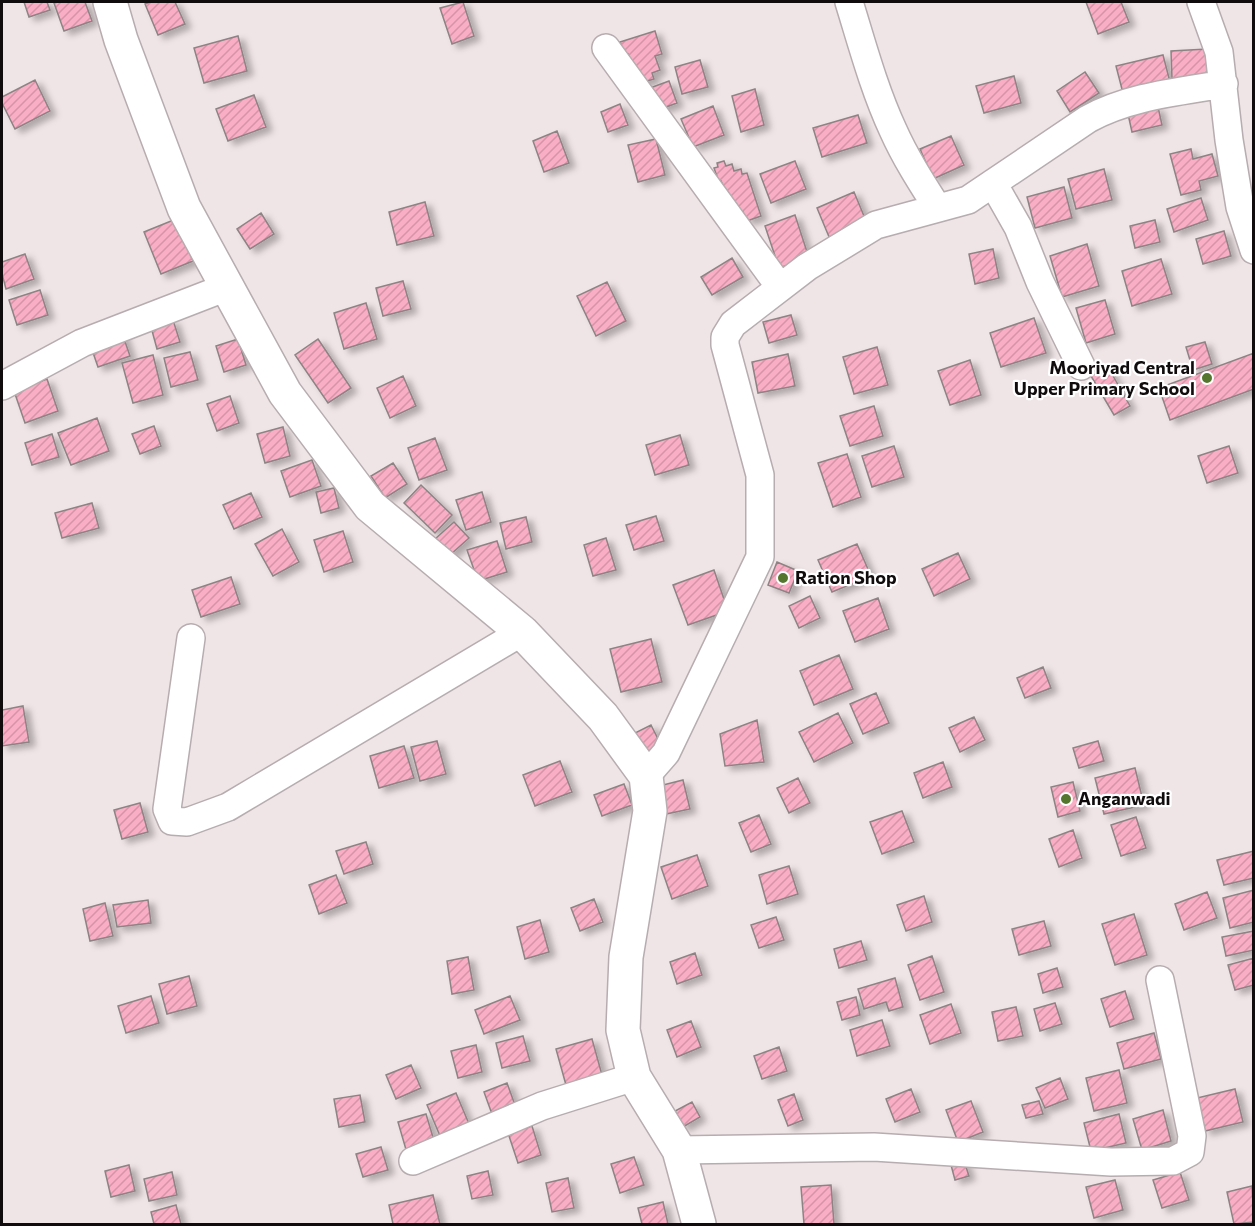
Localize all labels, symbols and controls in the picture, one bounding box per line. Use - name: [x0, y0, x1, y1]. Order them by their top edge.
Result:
- place label: Mooriyad Central Upper Primary School: [1014, 356, 1195, 399]
- marker: Mooriyad Central Upper Primary School: [1200, 371, 1214, 385]
- place label: Ration Shop: [795, 566, 897, 588]
- marker: Ration Shop: [776, 571, 790, 585]
- place label: Anganwadi: [1078, 787, 1171, 809]
- marker: Anganwadi: [1059, 792, 1073, 806]

